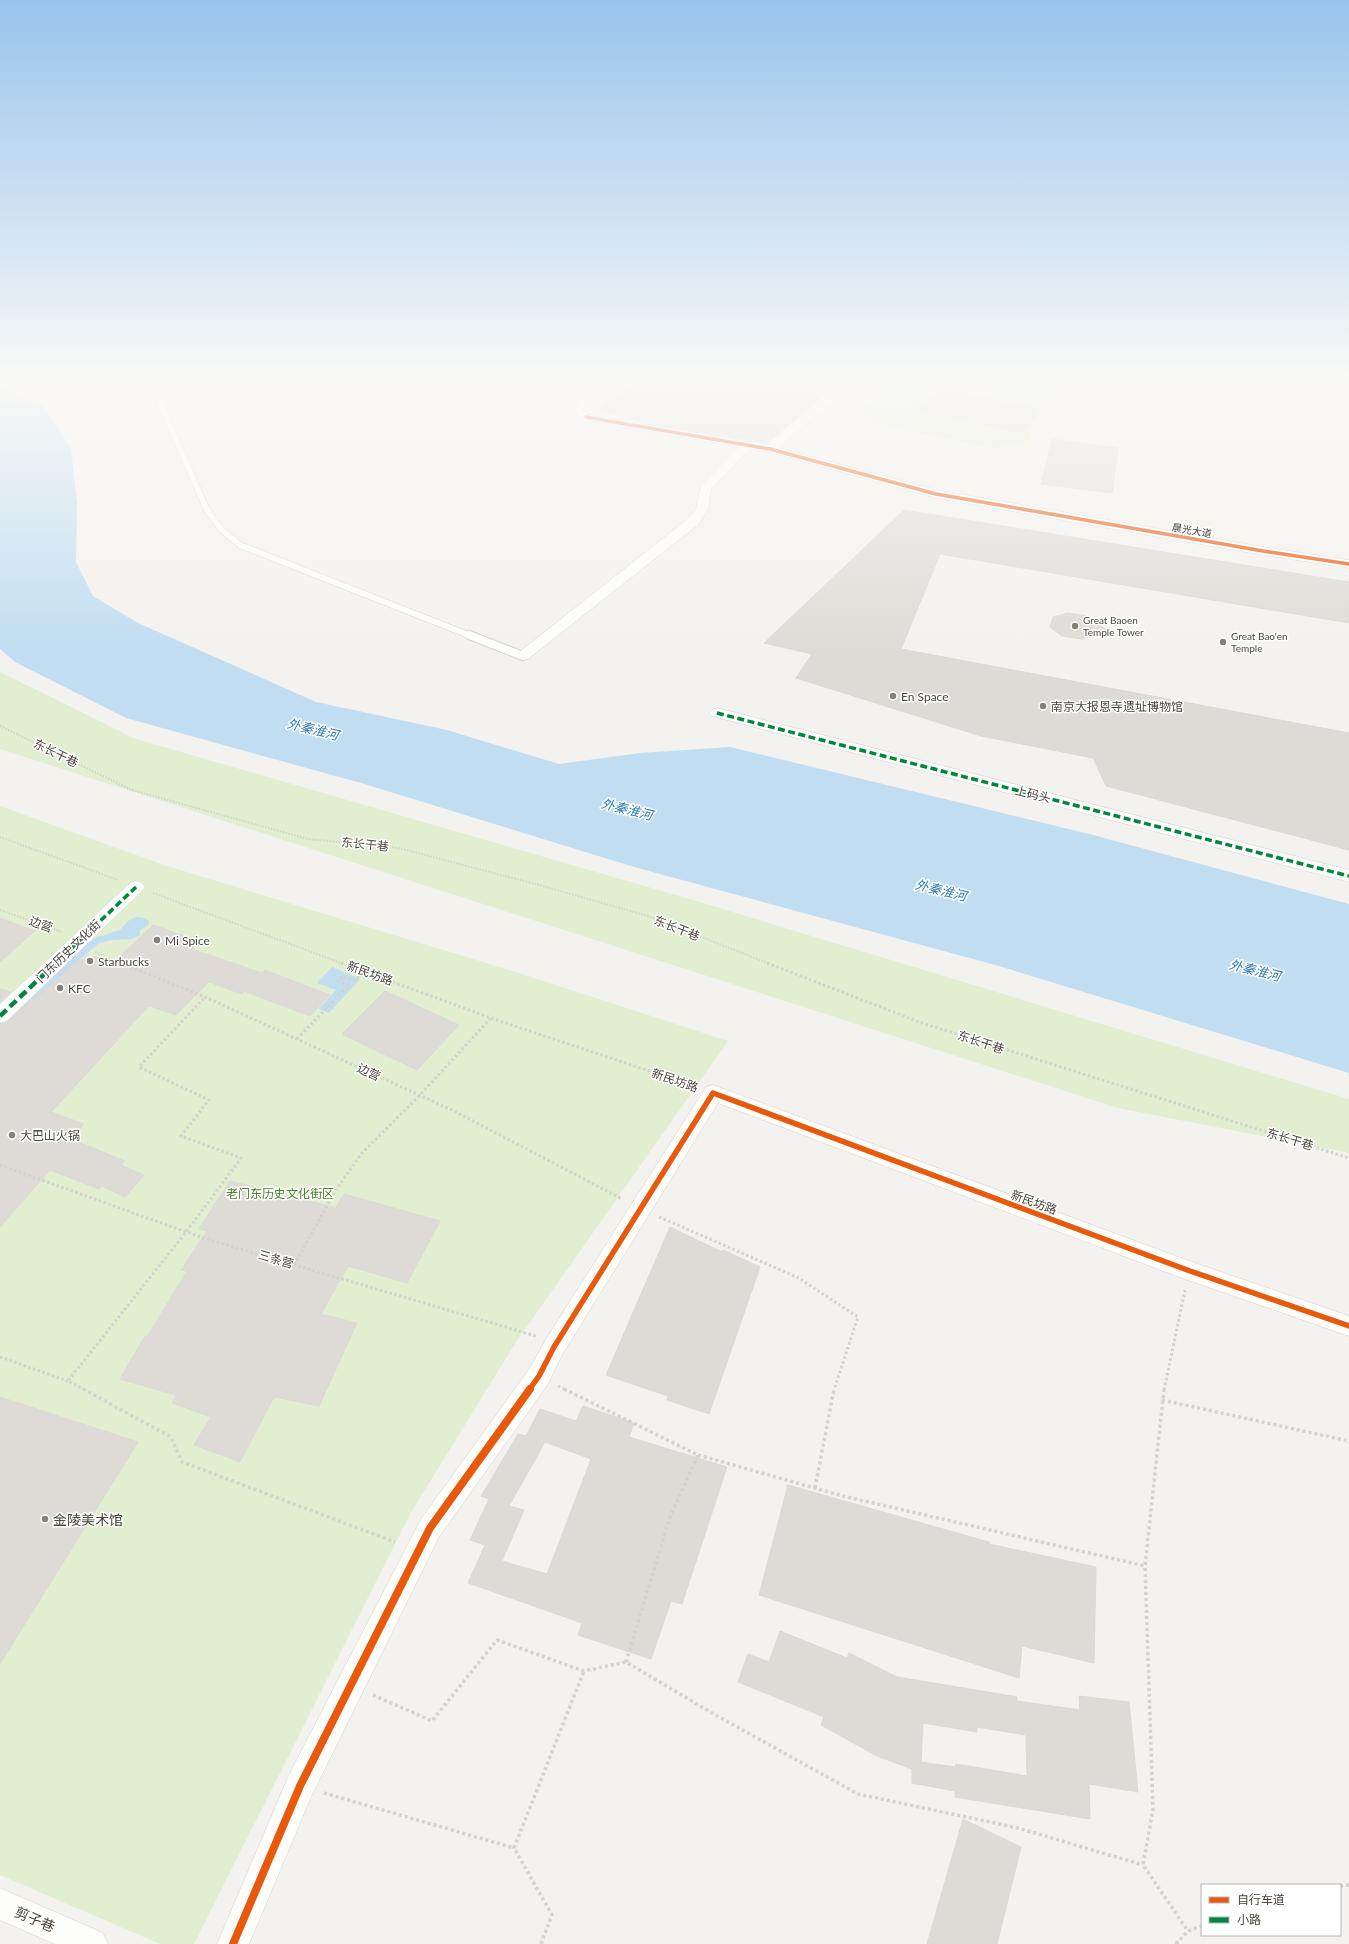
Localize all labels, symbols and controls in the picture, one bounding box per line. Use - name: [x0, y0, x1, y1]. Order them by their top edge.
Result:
- street label: 晨光大道: [1171, 521, 1213, 539]
- place label: Great Baoen Temple Tower: [1083, 614, 1144, 638]
- marker: Great Baoen Temple Tower: [1070, 621, 1080, 631]
- place label: Great Bao'en Temple: [1231, 630, 1288, 654]
- marker: Great Bao'en Temple: [1218, 637, 1228, 647]
- place label: En Space: [901, 689, 949, 704]
- marker: En Space: [888, 691, 898, 701]
- place label: 南京大报恩寺遗址博物馆: [1051, 699, 1183, 714]
- marker: 南京大报恩寺遗址博物馆: [1038, 701, 1048, 711]
- water label: 外秦淮河: [286, 715, 343, 744]
- street label: 东长干巷: [31, 736, 81, 770]
- street label: 上码头: [1014, 782, 1052, 806]
- water label: 外秦淮河: [600, 795, 657, 824]
- street label: 东长干巷: [340, 834, 390, 854]
- water label: 外秦淮河: [914, 876, 971, 905]
- street label: 东长干巷: [652, 912, 702, 944]
- street label: 边营: [27, 913, 55, 935]
- street label: 门东历史文化街: [33, 916, 103, 986]
- place label: Mi Spice: [165, 933, 210, 948]
- marker: Mi Spice: [152, 935, 162, 945]
- place label: Starbucks: [98, 954, 149, 969]
- marker: Starbucks: [85, 956, 95, 966]
- water label: 外秦淮河: [1228, 956, 1285, 985]
- street label: 新民坊路: [345, 958, 395, 988]
- place label: KFC: [68, 981, 91, 996]
- marker: KFC: [55, 983, 65, 993]
- street label: 东长干巷: [956, 1027, 1006, 1057]
- street label: 边营: [355, 1060, 383, 1084]
- street label: 新民坊路: [650, 1065, 700, 1095]
- street label: 东长干巷: [1265, 1125, 1315, 1153]
- place label: 大巴山火锅: [20, 1128, 80, 1143]
- marker: 大巴山火锅: [7, 1130, 17, 1140]
- park label: 老门东历史文化街区: [226, 1186, 334, 1201]
- street label: 新民坊路: [1009, 1187, 1059, 1217]
- street label: 三条营: [257, 1247, 295, 1271]
- place label: 金陵美术馆: [53, 1511, 123, 1528]
- marker: 金陵美术馆: [40, 1514, 50, 1524]
- legend: [1201, 1884, 1341, 1936]
- text: 自行车道: [1237, 1892, 1285, 1907]
- street label: 剪子巷: [12, 1903, 58, 1935]
- text: 小路: [1237, 1912, 1261, 1927]

